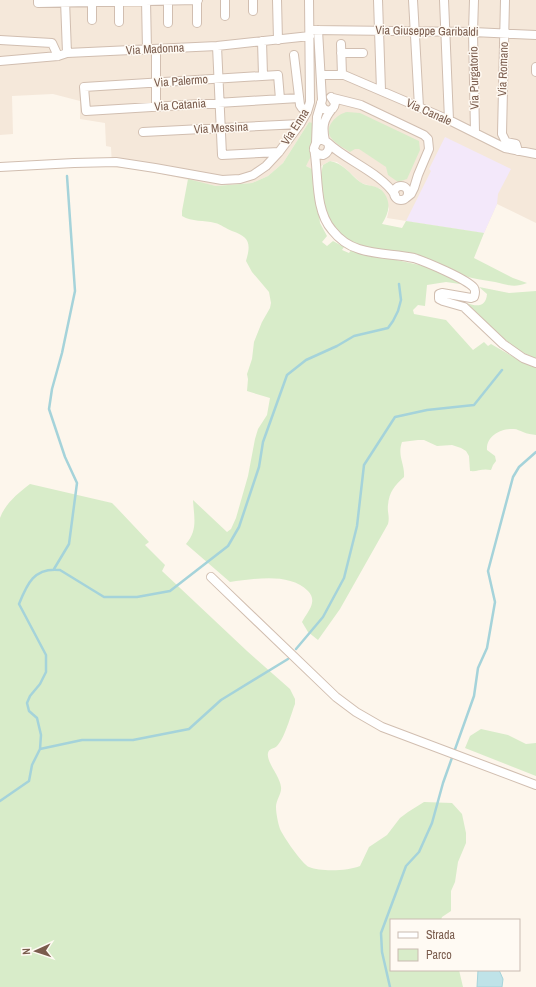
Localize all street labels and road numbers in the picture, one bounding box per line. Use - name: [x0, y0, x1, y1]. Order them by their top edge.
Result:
- street label: Via Giuseppe Garibaldi: [375, 22, 479, 40]
- street label: Via Madonna: [125, 39, 185, 59]
- street label: Via Romano: [494, 41, 512, 97]
- street label: Via Purgatorio: [465, 46, 483, 110]
- street label: Via Palermo: [154, 71, 208, 91]
- street label: Via Catania: [154, 95, 207, 115]
- street label: Via Canale: [404, 95, 454, 129]
- street label: Via Enna: [277, 105, 313, 148]
- street label: Via Messina: [193, 119, 249, 137]

